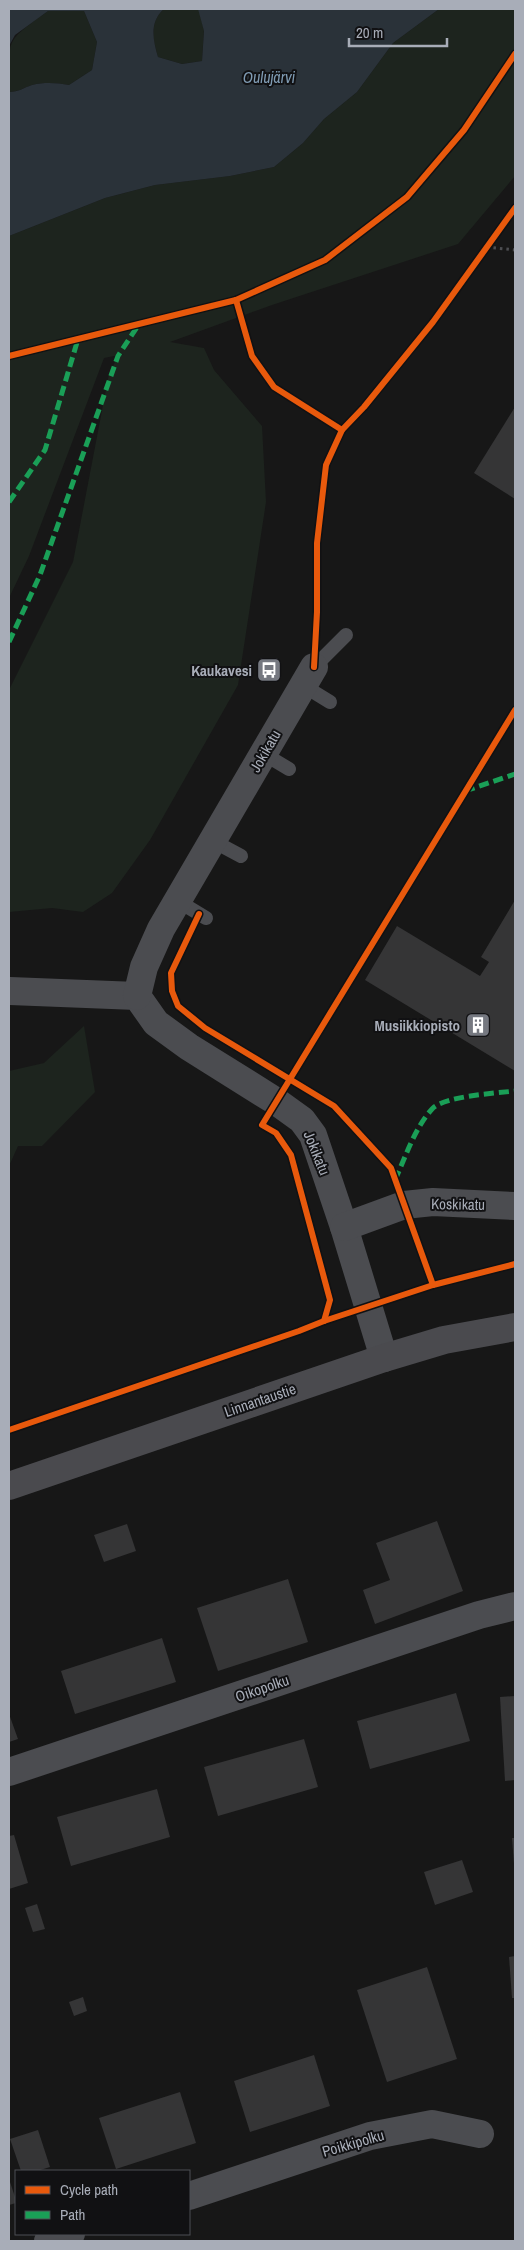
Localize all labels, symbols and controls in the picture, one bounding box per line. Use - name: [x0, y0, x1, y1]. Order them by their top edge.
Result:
- scale bar: [349, 15, 446, 47]
- text: 20 m: [356, 22, 383, 43]
- water label: Oulujärvi: [243, 66, 296, 88]
- bus stop icon: Kaukavesi: [256, 657, 282, 683]
- place label: Kaukavesi: [191, 660, 252, 681]
- street label: Jokikatu: [244, 726, 286, 776]
- building icon: Musiikkiopisto: [465, 1012, 491, 1038]
- place label: Musiikkiopisto: [375, 1015, 460, 1036]
- street label: Jokikatu: [299, 1128, 335, 1178]
- street label: Koskikatu: [431, 1193, 485, 1215]
- street label: Linnantaustie: [221, 1378, 299, 1422]
- street label: Oikopolku: [232, 1669, 292, 1707]
- street label: Poikkipolku: [320, 2124, 386, 2162]
- legend: [15, 2170, 190, 2235]
- text: Cycle path: [60, 2179, 118, 2200]
- text: Path: [60, 2204, 85, 2225]

